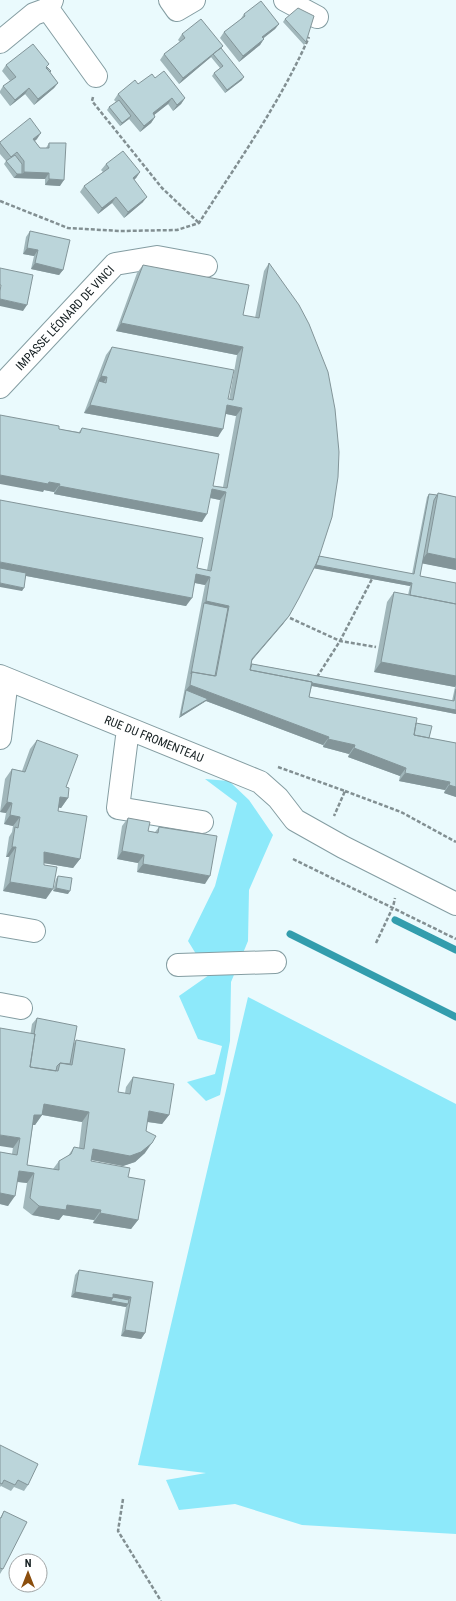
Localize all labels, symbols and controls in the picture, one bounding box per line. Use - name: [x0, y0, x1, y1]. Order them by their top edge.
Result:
- street label: IMPASSE LÉONARD DE VINCI: [12, 262, 117, 373]
- street label: RUE DU FROMENTEAU: [102, 713, 206, 765]
- north arrow: [8, 1553, 48, 1593]
- text: N: [25, 1557, 32, 1570]

